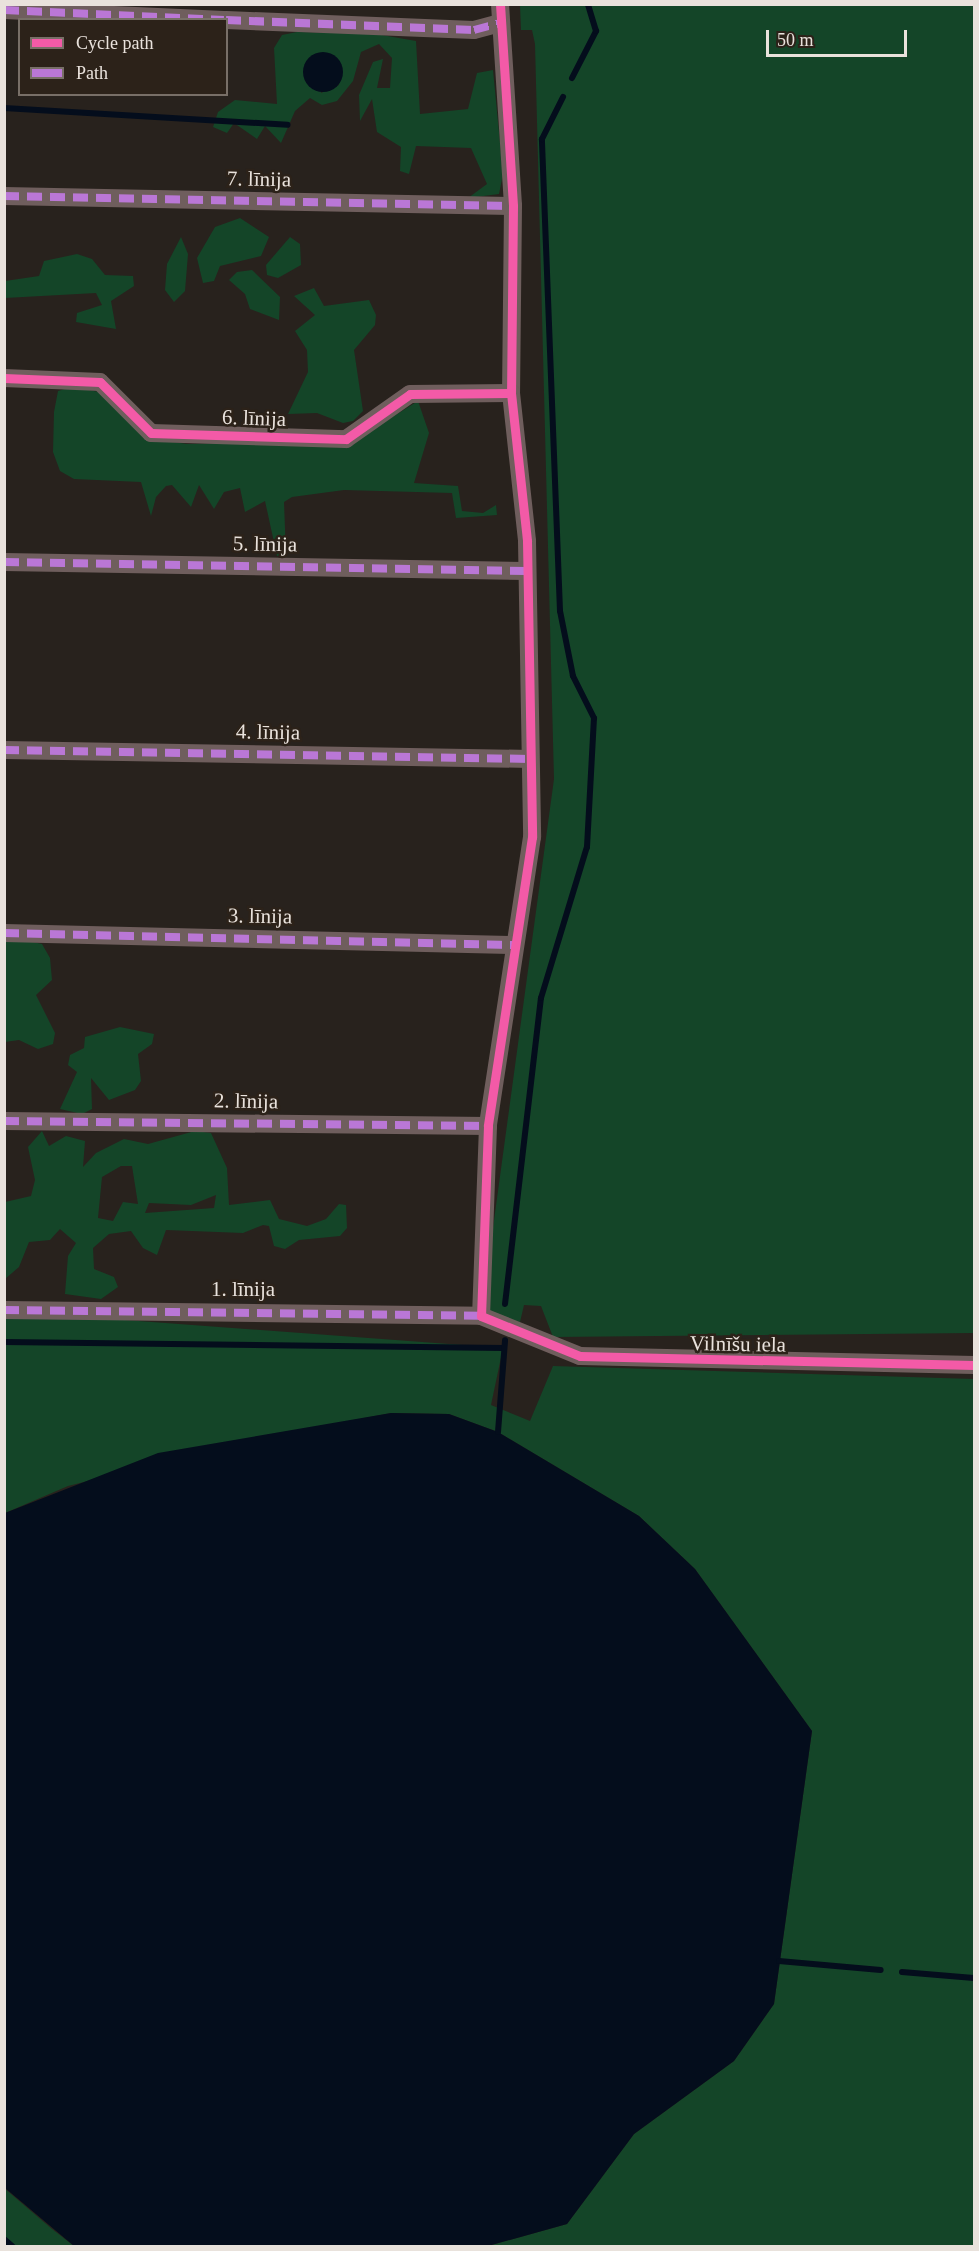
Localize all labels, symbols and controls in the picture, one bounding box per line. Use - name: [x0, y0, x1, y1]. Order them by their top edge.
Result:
- legend: [18, 18, 228, 96]
- scale bar: [769, 18, 910, 56]
- text: 50 m: [777, 30, 814, 50]
- text: Cycle path: [76, 33, 153, 53]
- text: Path: [76, 63, 108, 83]
- street label: 7. līnija: [227, 166, 291, 192]
- street label: 6. līnija: [222, 404, 286, 432]
- street label: 5. līnija: [233, 531, 297, 557]
- street label: 4. līnija: [236, 719, 300, 745]
- street label: 3. līnija: [228, 903, 292, 929]
- street label: 2. līnija: [214, 1088, 278, 1114]
- street label: 1. līnija: [211, 1276, 275, 1302]
- street label: Vilnīšu iela: [690, 1331, 786, 1357]

